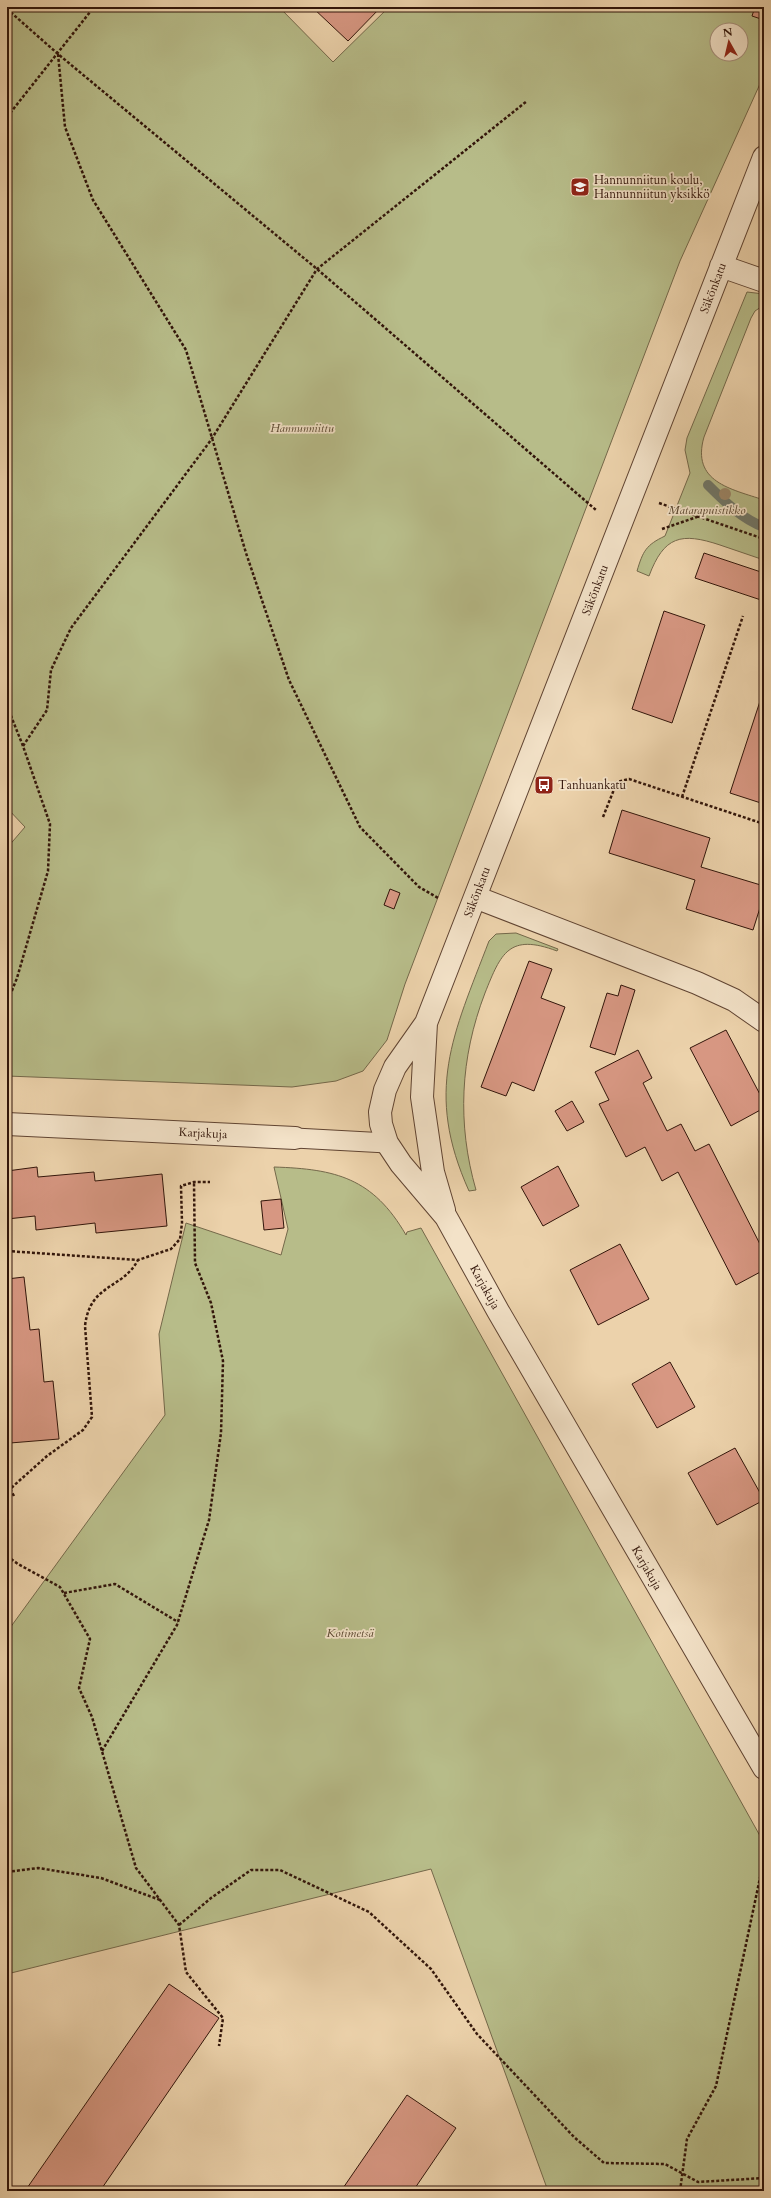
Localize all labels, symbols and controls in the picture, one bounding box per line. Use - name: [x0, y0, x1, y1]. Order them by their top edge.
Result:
- north arrow: [709, 22, 749, 62]
- text: N: [722, 24, 734, 41]
- place label: Hannunniitun koulu, Hannunniitun yksikkö: [594, 172, 710, 202]
- school or university icon: Hannunniitun koulu, Hannunniitun yksikkö: [569, 176, 591, 198]
- street label: Säkönkatu: [696, 260, 730, 316]
- park label: Hannunniittu: [270, 420, 334, 436]
- park label: Matarapuistikko: [668, 502, 746, 518]
- street label: Säkönkatu: [578, 562, 612, 618]
- bus stop icon: Tanhuankatu: [533, 774, 555, 796]
- place label: Tanhuankatu: [558, 777, 626, 793]
- street label: Säkönkatu: [460, 864, 494, 920]
- street label: Karjakuja: [178, 1124, 229, 1142]
- street label: Karjakuja: [466, 1262, 504, 1313]
- street label: Karjakuja: [628, 1543, 666, 1594]
- park label: Kotimetsä: [326, 1625, 374, 1641]

